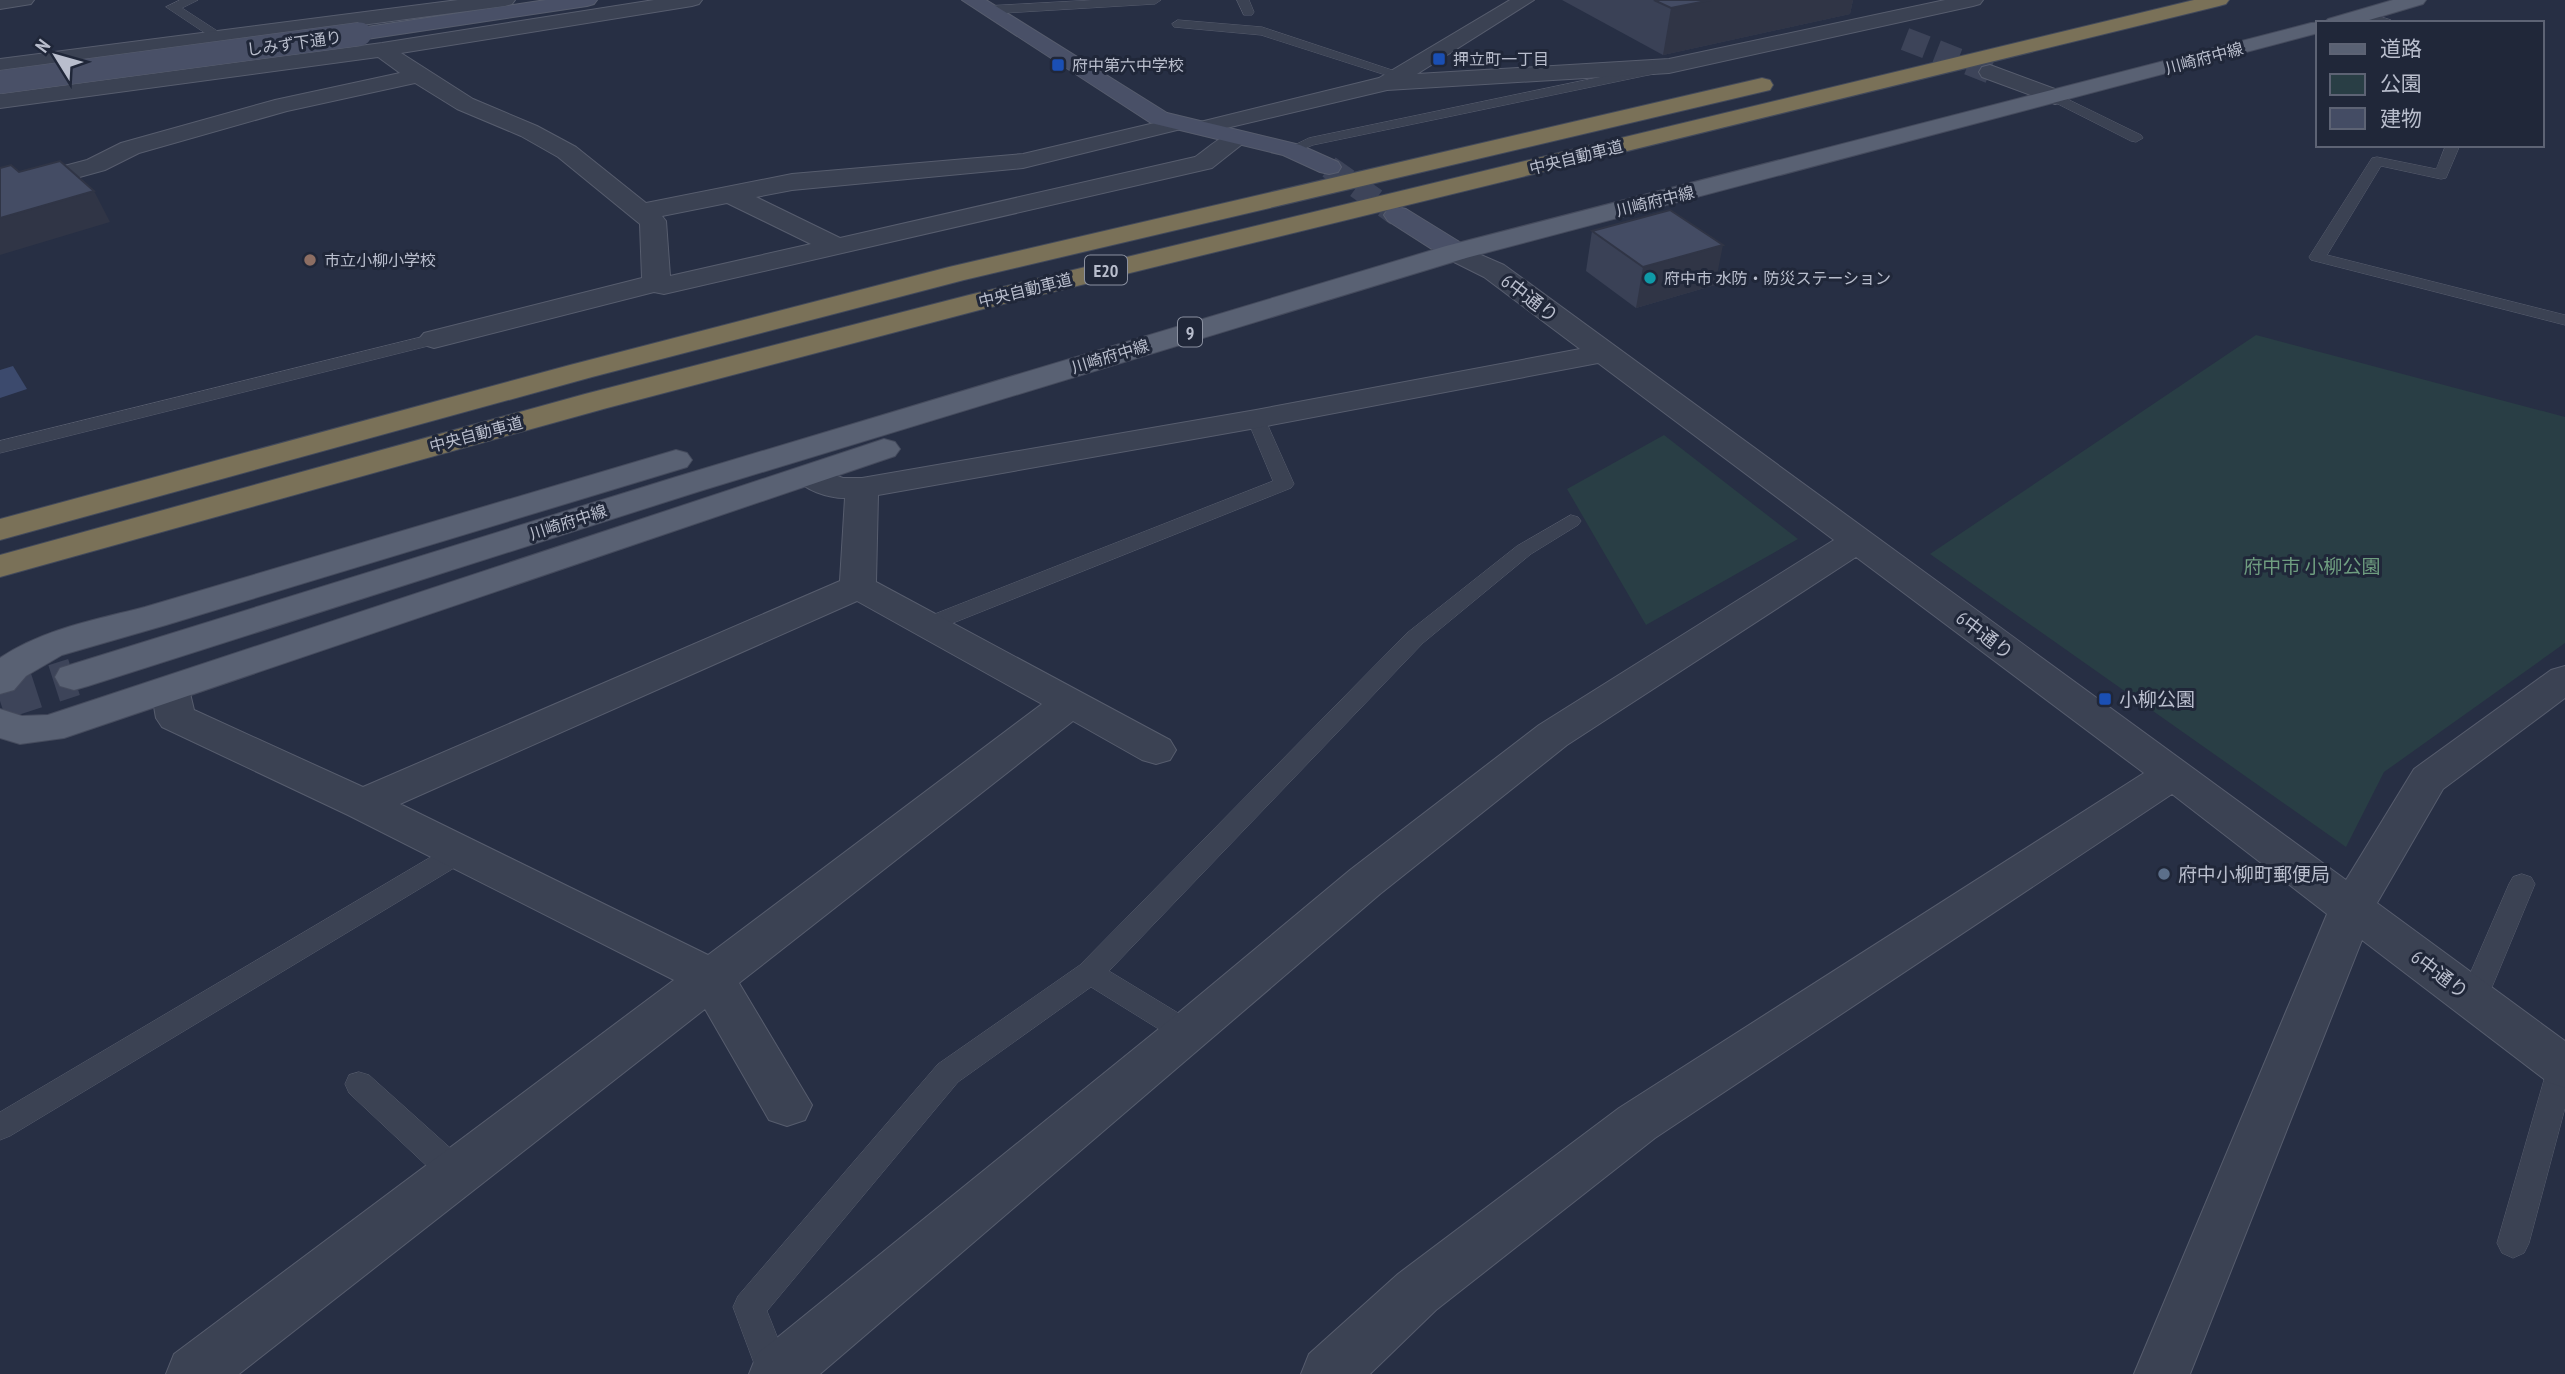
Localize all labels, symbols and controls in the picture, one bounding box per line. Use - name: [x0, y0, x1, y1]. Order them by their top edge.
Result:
- north arrow: [21, 21, 91, 91]
- legend: [2316, 21, 2544, 147]
- street label: しみず下通り: [245, 26, 343, 60]
- text: N: [30, 34, 55, 57]
- text: 道路: [2380, 35, 2422, 62]
- street label: 川崎府中線: [2163, 38, 2245, 78]
- place label: 押立町一丁目: [1453, 49, 1549, 69]
- marker: 押立町一丁目: [1431, 51, 1447, 67]
- place label: 府中第六中学校: [1072, 55, 1184, 75]
- marker: 府中第六中学校: [1050, 57, 1066, 73]
- text: 公園: [2380, 70, 2422, 97]
- text: 建物: [2380, 105, 2422, 132]
- street label: 中央自動車道: [1527, 136, 1625, 178]
- street label: 川崎府中線: [1614, 182, 1696, 220]
- place label: 市立小柳小学校: [324, 250, 436, 270]
- marker: 市立小柳小学校: [302, 252, 318, 268]
- road number: E20: [1085, 256, 1127, 284]
- place label: 府中市 水防・防災ステーション: [1664, 268, 1891, 288]
- street label: 中央自動車道: [976, 269, 1074, 311]
- street label: 6中通り: [1497, 269, 1563, 327]
- marker: 府中市 水防・防災ステーション: [1642, 270, 1658, 286]
- road number: 9: [1178, 318, 1202, 346]
- street label: 川崎府中線: [1069, 335, 1151, 377]
- street label: 中央自動車道: [427, 412, 525, 456]
- street label: 川崎府中線: [527, 500, 609, 544]
- park label: 府中市 小柳公園: [2243, 554, 2381, 578]
- street label: 6中通り: [1952, 606, 2018, 664]
- place label: 小柳公園: [2119, 687, 2195, 711]
- marker: 小柳公園: [2097, 691, 2113, 707]
- place label: 府中小柳町郵便局: [2178, 862, 2330, 886]
- marker: 府中小柳町郵便局: [2156, 866, 2172, 882]
- street label: 6中通り: [2407, 945, 2473, 1003]

